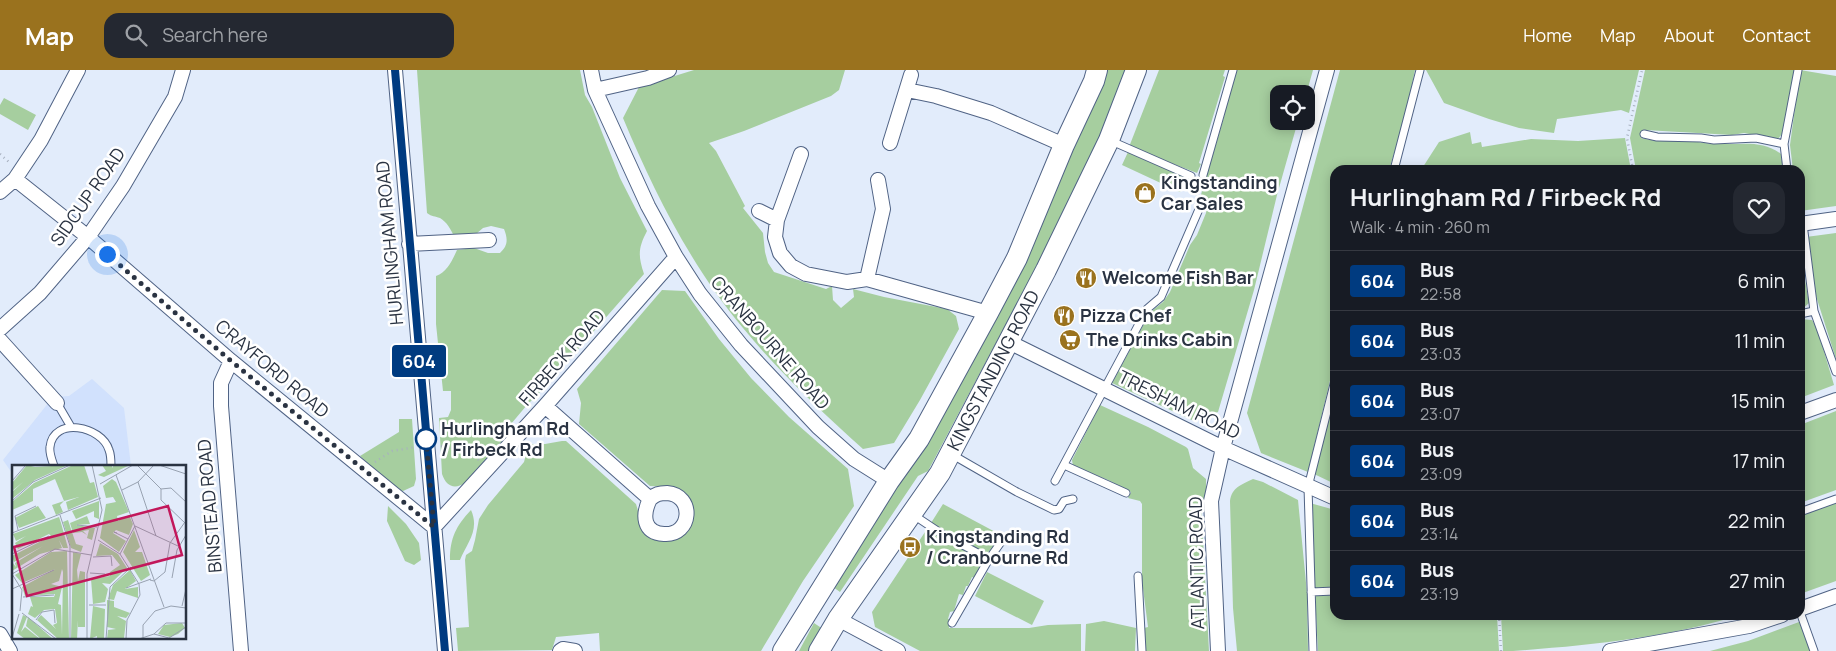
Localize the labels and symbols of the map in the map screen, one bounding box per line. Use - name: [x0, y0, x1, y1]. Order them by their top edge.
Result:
- street label: SIDCUP ROAD: [44, 142, 130, 250]
- street label: HURLINGHAM ROAD: [370, 160, 408, 326]
- place label: Kingstanding Car Sales: [1161, 170, 1278, 215]
- shop icon: Kingstanding Car Sales: [1133, 181, 1157, 205]
- your location: [95, 242, 120, 267]
- place label: Welcome Fish Bar: [1102, 265, 1254, 289]
- restaurant icon: Welcome Fish Bar: [1074, 266, 1098, 290]
- street label: CRANBOURNE ROAD: [706, 270, 835, 414]
- street label: KINGSTANDING ROAD: [941, 286, 1044, 454]
- place label: Pizza Chef: [1080, 303, 1172, 327]
- street label: FIRBECK ROAD: [513, 304, 610, 410]
- restaurant icon: Pizza Chef: [1052, 304, 1076, 328]
- street label: CRAYFORD ROAD: [211, 314, 334, 423]
- place label: The Drinks Cabin: [1086, 327, 1233, 351]
- supermarket icon: The Drinks Cabin: [1058, 328, 1082, 352]
- line badge: 604: [390, 345, 448, 377]
- street label: TRESHAM ROAD: [1114, 364, 1244, 444]
- place label: Hurlingham Rd / Firbeck Rd: [441, 416, 569, 461]
- marker: Hurlingham Rd / Firbeck Rd: [415, 428, 437, 450]
- street label: BINSTEAD ROAD: [191, 438, 227, 574]
- inset map: [12, 465, 186, 638]
- street label: ATLANTIC ROAD: [1183, 496, 1209, 630]
- place label: Kingstanding Rd / Cranbourne Rd: [926, 524, 1069, 569]
- bus stop icon: Kingstanding Rd / Cranbourne Rd: [898, 535, 922, 559]

